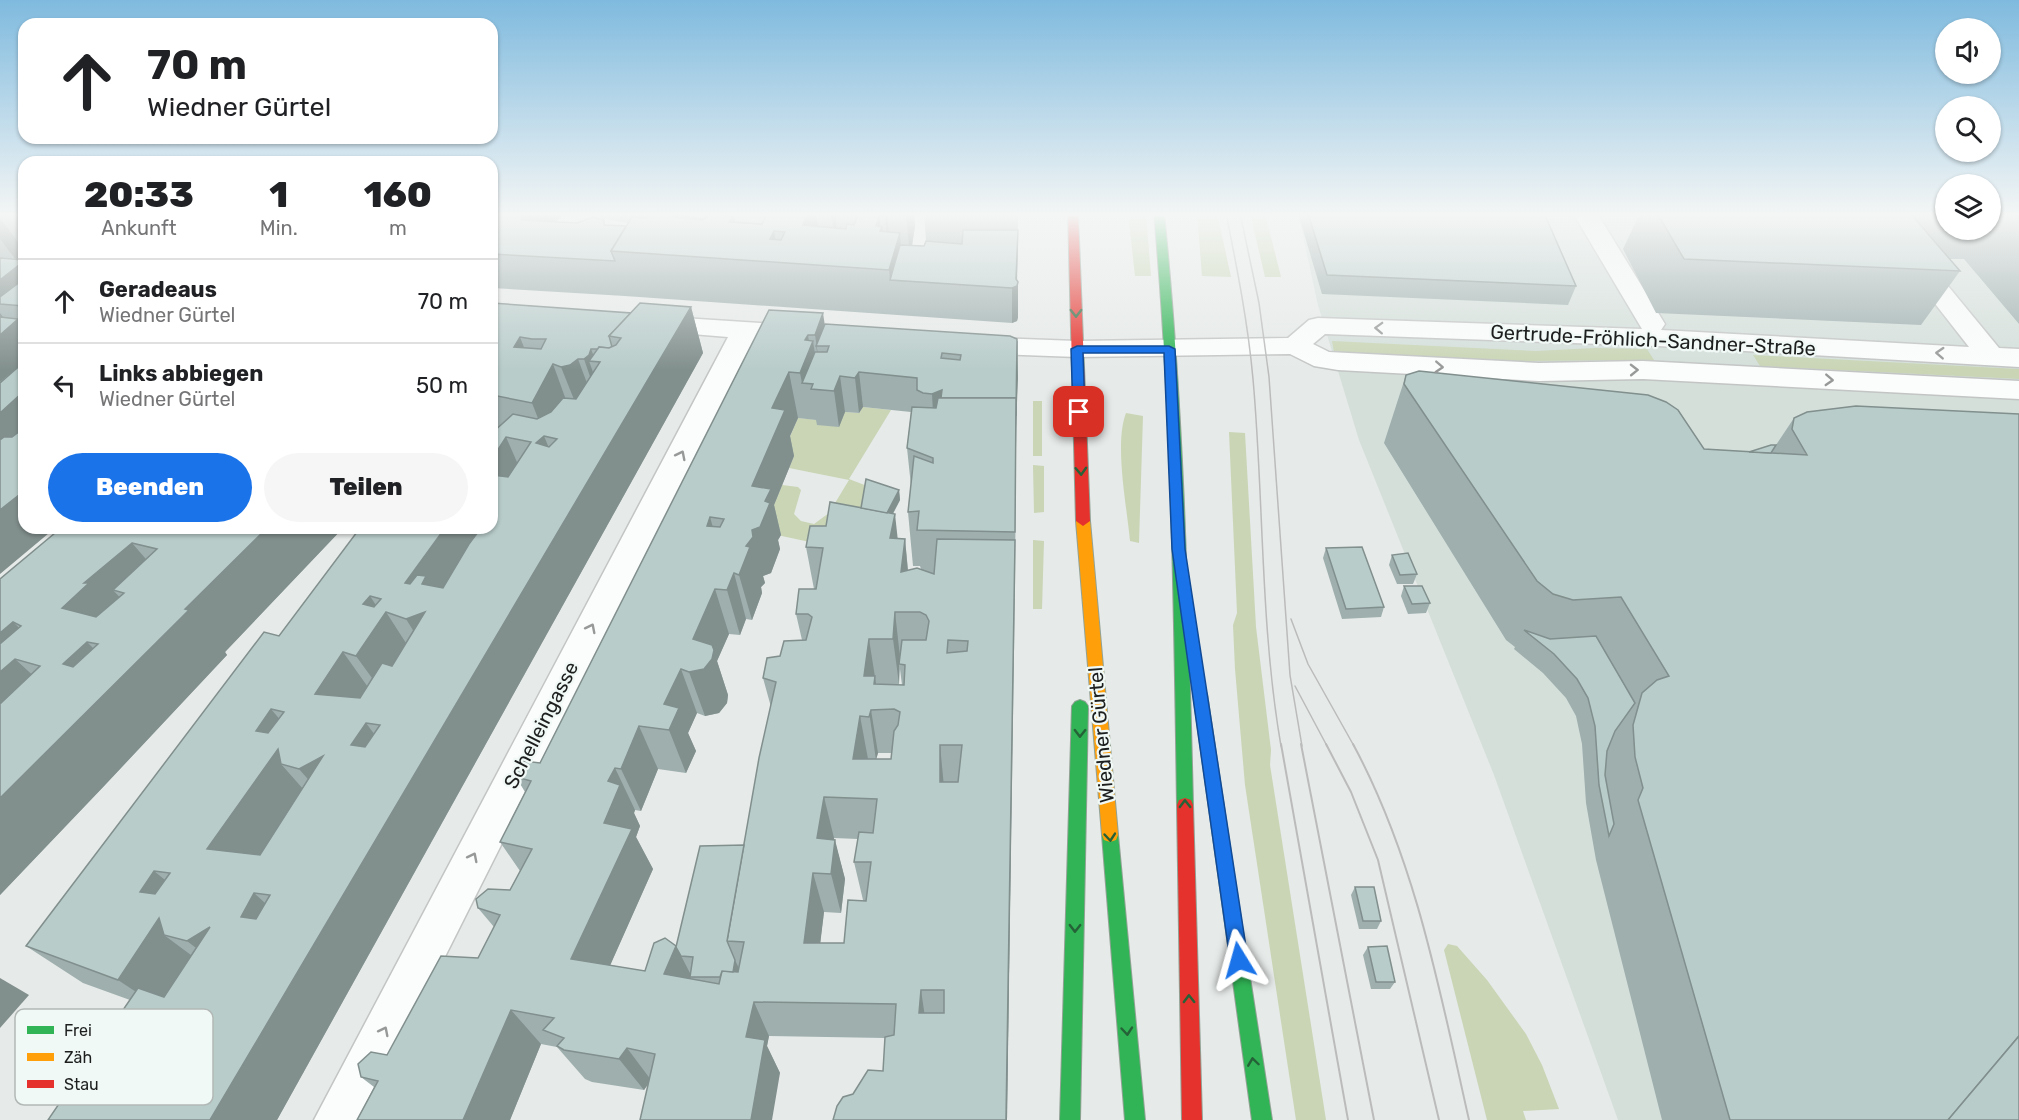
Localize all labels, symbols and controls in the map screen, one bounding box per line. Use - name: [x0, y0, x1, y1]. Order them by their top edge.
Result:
- map controls: [1935, 18, 2001, 240]
- button: sound: [1935, 18, 2001, 84]
- text: 70 m: [147, 40, 247, 90]
- icon: ahead: [48, 42, 126, 120]
- text: Wiedner Gürtel: [147, 91, 331, 123]
- button: search: [1935, 96, 2001, 162]
- text: 20:33: [84, 173, 194, 216]
- text: 1: [269, 173, 288, 216]
- text: 160: [364, 173, 432, 216]
- button: layers: [1935, 174, 2001, 240]
- text: Ankunft: [101, 216, 177, 240]
- text: Min.: [260, 216, 298, 240]
- text: m: [389, 216, 407, 240]
- text: Geradeaus: [99, 276, 217, 303]
- icon: ahead: [48, 285, 81, 318]
- text: 70 m: [418, 288, 468, 315]
- text: Wiedner Gürtel: [99, 303, 235, 327]
- one-way arrow: [1070, 309, 1082, 318]
- street label: Gertrude-Fröhlich-Sandner-Straße: [1490, 319, 1816, 361]
- one-way arrow: [1375, 322, 1384, 335]
- one-way arrow: [1935, 347, 1944, 360]
- text: Links abbiegen: [99, 360, 263, 387]
- one-way arrow: [1435, 360, 1444, 373]
- one-way arrow: [1630, 364, 1639, 376]
- icon: left: [48, 369, 81, 402]
- text: 50 m: [416, 372, 468, 399]
- one-way arrow: [1824, 373, 1833, 386]
- pin: [1053, 386, 1104, 437]
- text: Wiedner Gürtel: [99, 387, 235, 411]
- icon: arrive: [1062, 395, 1095, 428]
- one-way arrow: [674, 451, 685, 461]
- button: Beenden: [48, 453, 252, 522]
- button: Teilen: [264, 453, 468, 522]
- one-way arrow: [1075, 466, 1088, 475]
- one-way arrow: [584, 624, 596, 635]
- street label: Schelleingasse: [499, 657, 583, 793]
- street label: Wiedner Gürtel: [1083, 666, 1119, 804]
- one-way arrow: [1073, 728, 1086, 737]
- one-way arrow: [1178, 799, 1191, 808]
- one-way arrow: [1103, 832, 1116, 841]
- one-way arrow: [466, 853, 477, 864]
- one-way arrow: [1069, 923, 1081, 932]
- position arrow: [1207, 928, 1271, 992]
- one-way arrow: [1183, 994, 1196, 1003]
- legend: [15, 1009, 213, 1105]
- text: Frei: [64, 1021, 92, 1040]
- one-way arrow: [376, 1026, 388, 1037]
- one-way arrow: [1120, 1026, 1133, 1035]
- text: Zäh: [64, 1048, 92, 1067]
- one-way arrow: [1248, 1058, 1260, 1067]
- text: Stau: [64, 1075, 99, 1094]

